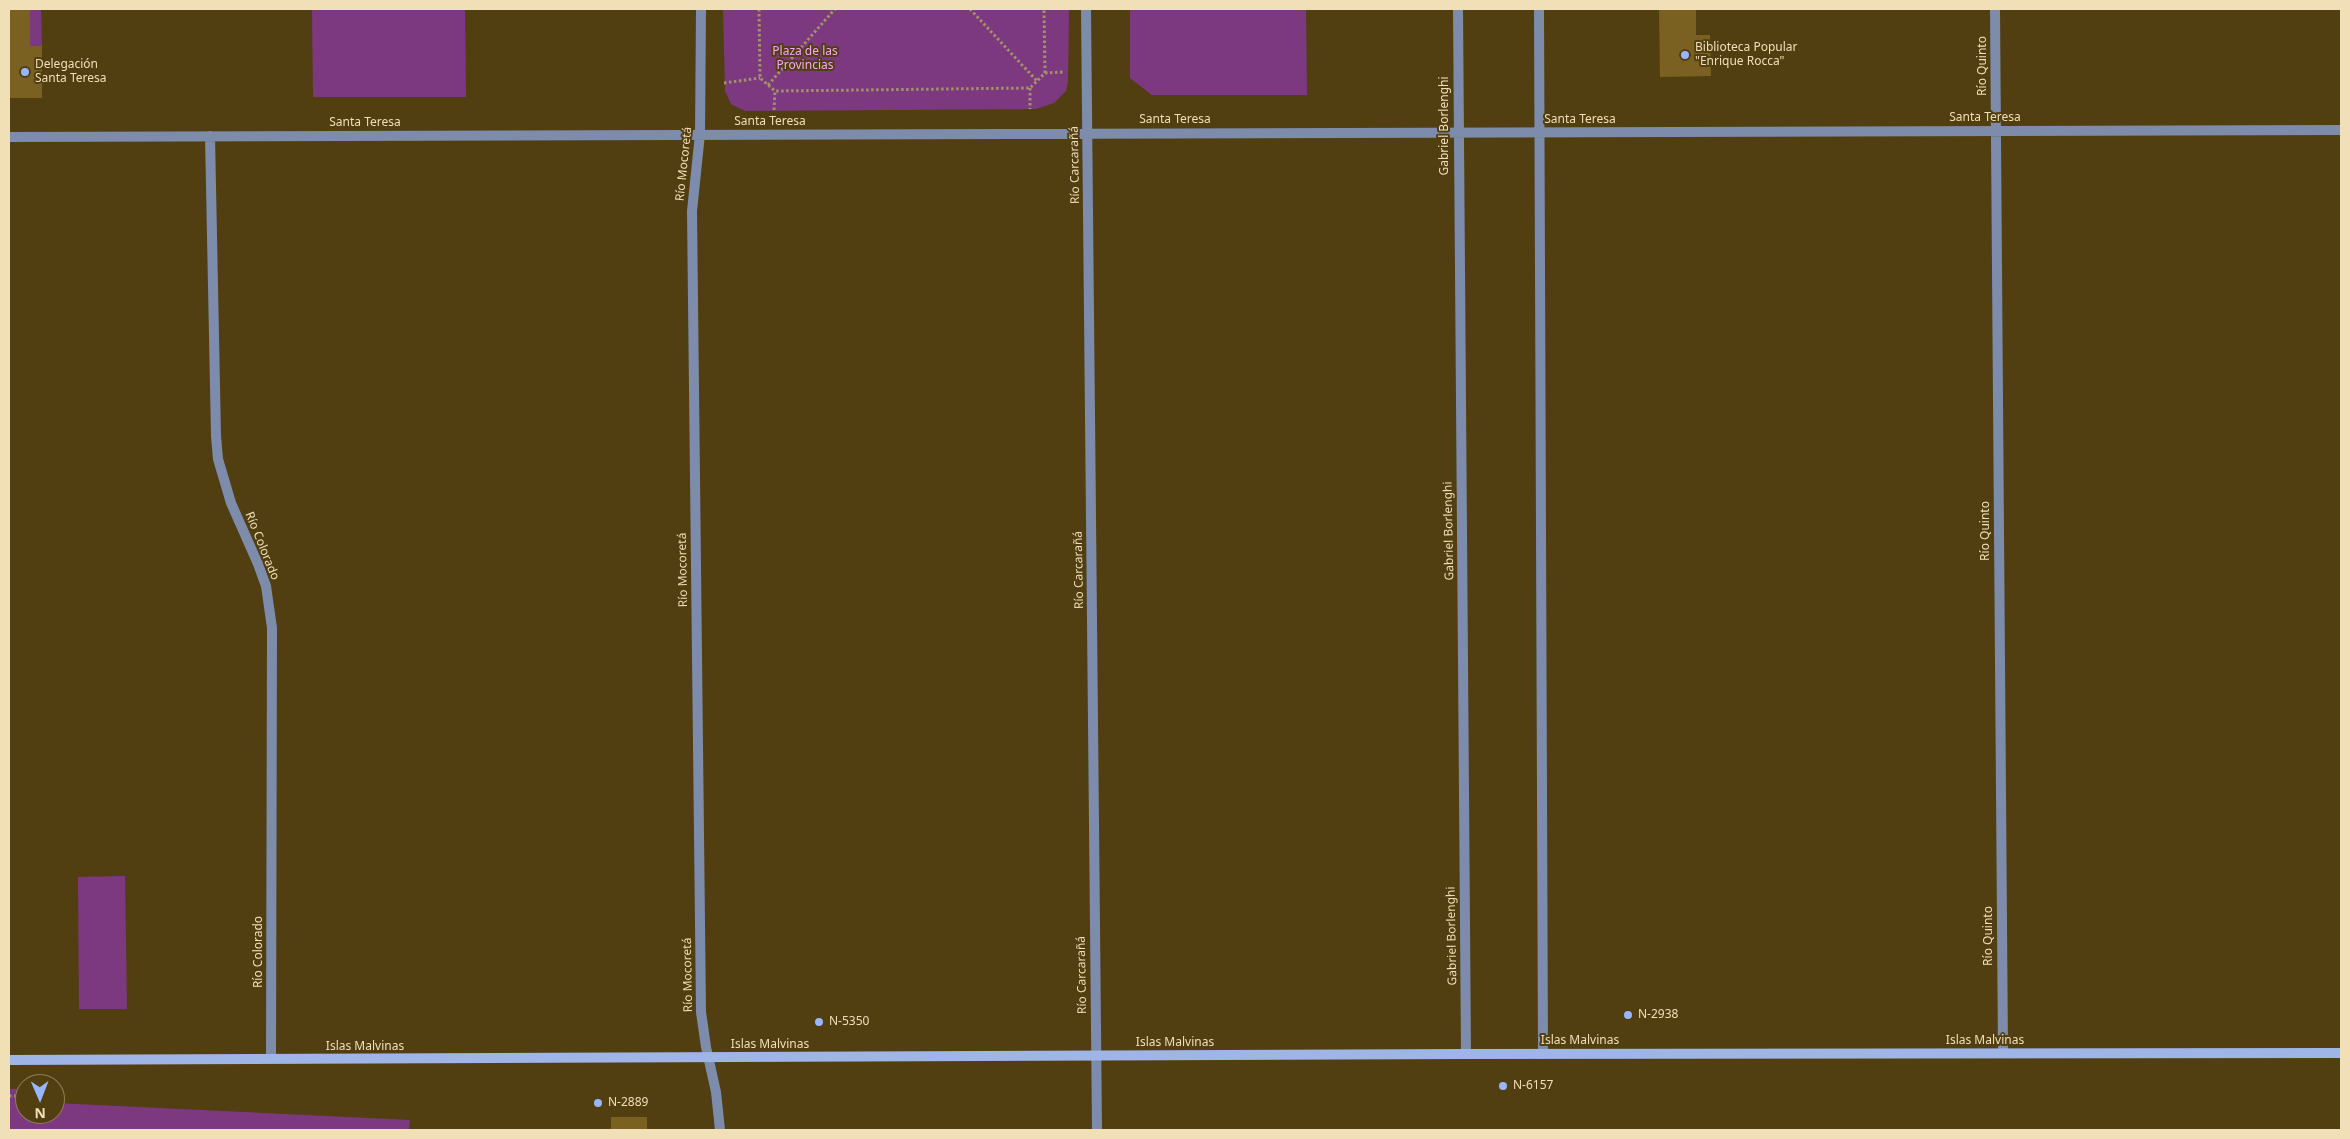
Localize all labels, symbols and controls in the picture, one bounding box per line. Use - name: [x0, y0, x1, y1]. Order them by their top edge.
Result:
- street label: Río Quinto: [1976, 36, 1990, 96]
- place label: Biblioteca Popular "Enrique Rocca": [1695, 41, 1798, 69]
- park label: Plaza de las Provincias: [772, 45, 838, 73]
- marker: Biblioteca Popular "Enrique Rocca": [1679, 49, 1691, 61]
- place label: Delegación Santa Teresa: [35, 58, 106, 86]
- marker: Delegación Santa Teresa: [19, 66, 31, 78]
- street label: Gabriel Borlenghi: [1438, 76, 1452, 176]
- street label: Santa Teresa: [1949, 111, 2021, 125]
- street label: Santa Teresa: [1139, 113, 1211, 127]
- street label: Santa Teresa: [1544, 113, 1616, 127]
- street label: Santa Teresa: [734, 115, 806, 129]
- street label: Santa Teresa: [329, 116, 401, 130]
- street label: Río Mocoretá: [673, 126, 695, 202]
- street label: Río Carcarañá: [1067, 126, 1083, 204]
- street label: Gabriel Borlenghi: [1441, 481, 1457, 581]
- street label: Río Quinto: [1979, 501, 1993, 561]
- street label: Río Colorado: [242, 510, 282, 582]
- street label: Río Carcarañá: [1071, 531, 1087, 609]
- street label: Río Mocoretá: [675, 533, 691, 607]
- street label: Gabriel Borlenghi: [1444, 886, 1460, 986]
- street label: Río Quinto: [1982, 906, 1996, 966]
- street label: Río Colorado: [252, 916, 266, 988]
- street label: Río Carcarañá: [1074, 936, 1090, 1014]
- street label: Río Mocoretá: [680, 938, 696, 1012]
- place label: N-2938: [1638, 1008, 1678, 1022]
- marker: N-2938: [1622, 1009, 1634, 1021]
- place label: N-5350: [829, 1015, 869, 1029]
- marker: N-5350: [813, 1016, 825, 1028]
- street label: Islas Malvinas: [1541, 1034, 1619, 1048]
- street label: Islas Malvinas: [1946, 1034, 2024, 1048]
- street label: Islas Malvinas: [1136, 1036, 1214, 1050]
- street label: Islas Malvinas: [731, 1038, 809, 1052]
- street label: Islas Malvinas: [326, 1040, 404, 1054]
- north arrow: [15, 1074, 65, 1124]
- place label: N-6157: [1513, 1079, 1553, 1093]
- marker: N-6157: [1497, 1080, 1509, 1092]
- place label: N-2889: [608, 1096, 648, 1110]
- marker: N-2889: [592, 1097, 604, 1109]
- text: N: [34, 1104, 46, 1123]

